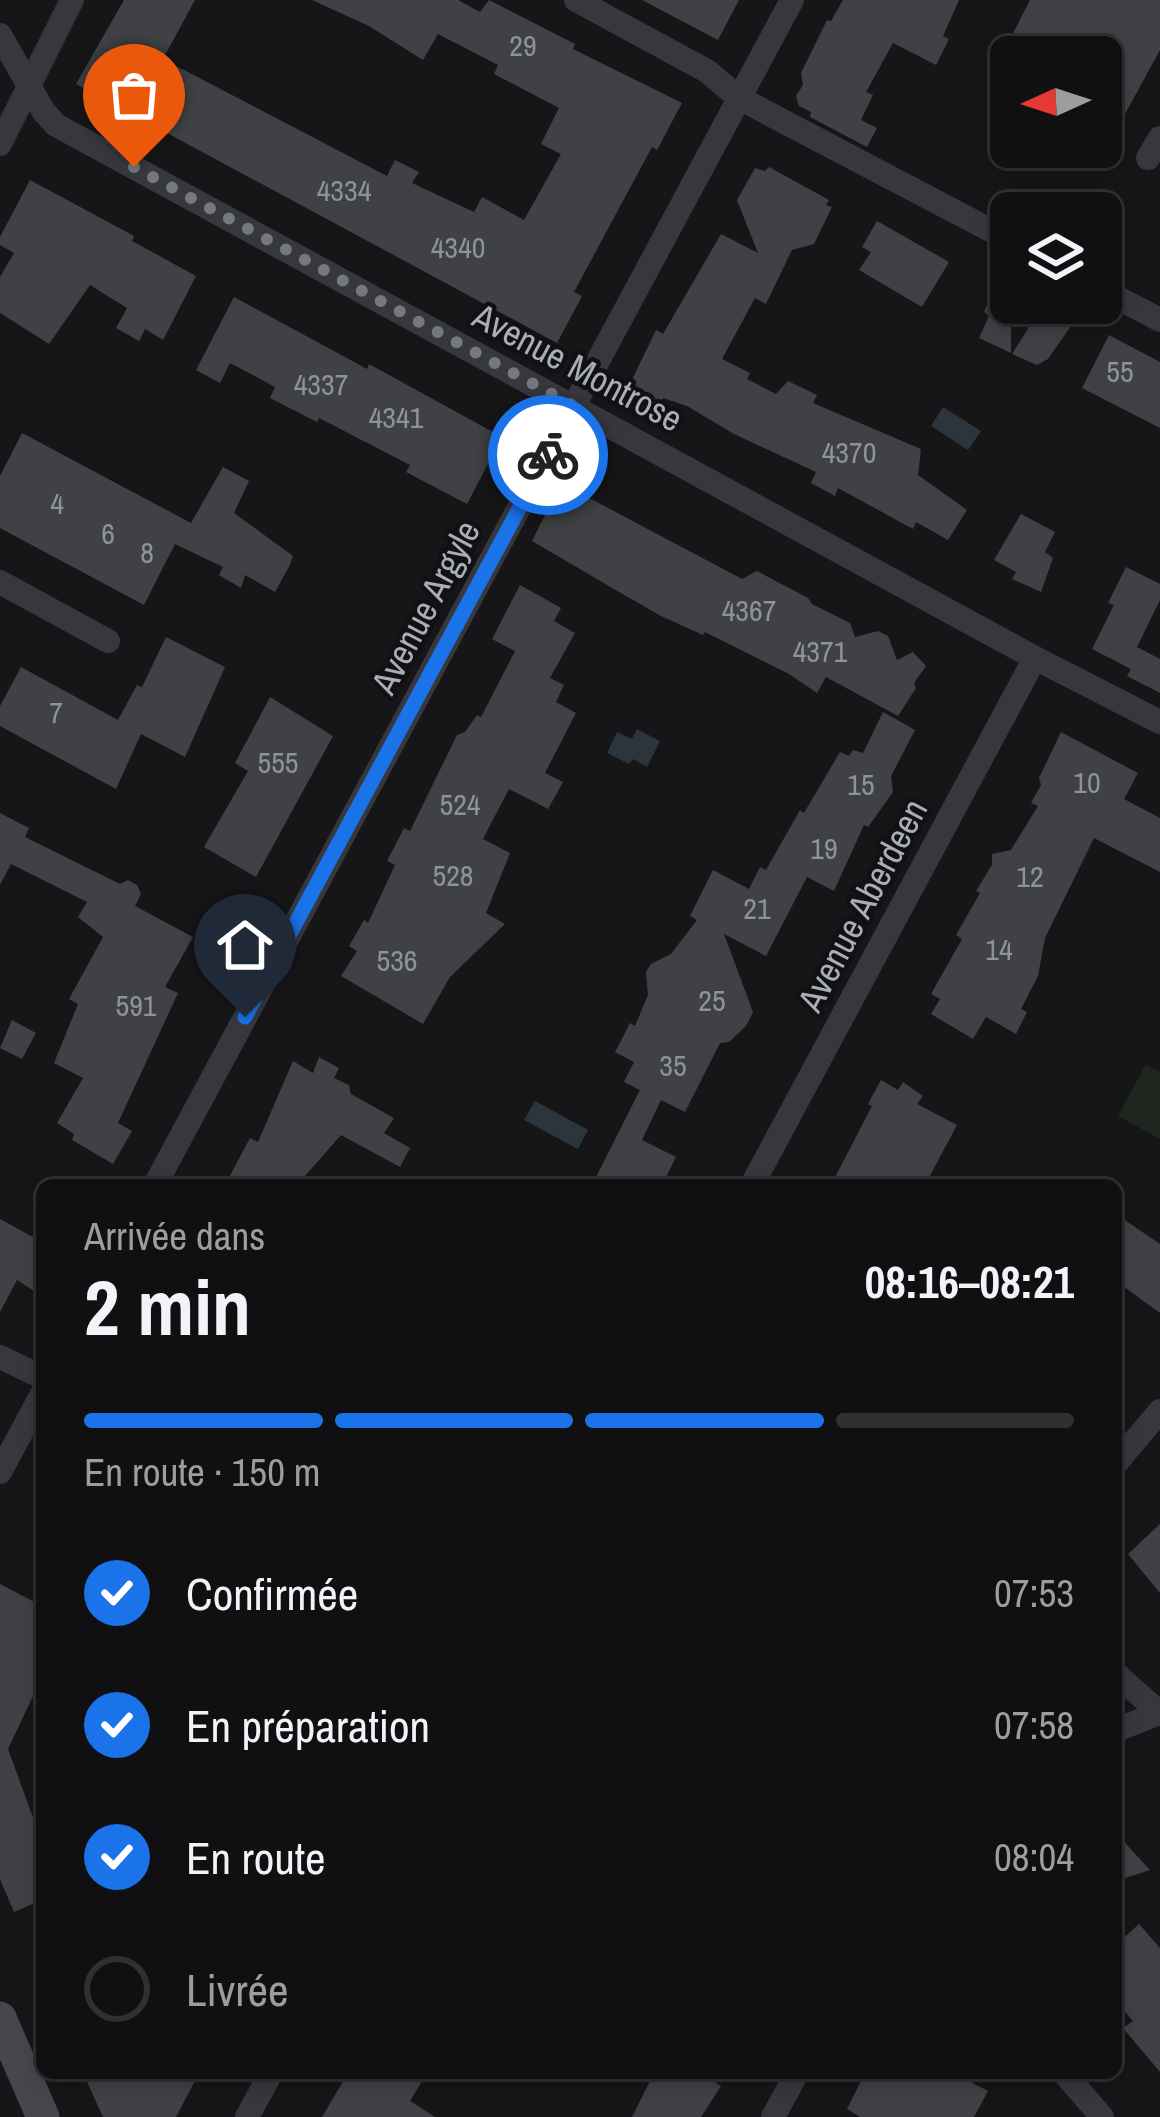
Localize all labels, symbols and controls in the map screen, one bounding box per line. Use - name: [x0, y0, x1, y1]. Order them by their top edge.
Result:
- house number: 29: [509, 25, 537, 65]
- north arrow: [990, 36, 1122, 168]
- map controls: [990, 36, 1122, 324]
- pin: [83, 44, 185, 167]
- icon: bag: [101, 62, 167, 128]
- house number: 4334: [317, 170, 372, 210]
- button: layers: [990, 192, 1122, 324]
- house number: 4340: [431, 227, 485, 267]
- street label: Avenue Montrose: [464, 291, 691, 442]
- house number: 55: [1106, 351, 1134, 391]
- house number: 4337: [294, 364, 348, 404]
- courier: [488, 395, 608, 515]
- house number: 4341: [369, 397, 424, 437]
- icon: bike: [515, 422, 581, 488]
- house number: 4370: [822, 432, 876, 472]
- house number: 4: [50, 483, 64, 523]
- street label: Avenue Argyle: [359, 512, 491, 703]
- house number: 6: [101, 513, 115, 553]
- house number: 8: [140, 532, 154, 572]
- house number: 4367: [722, 590, 776, 630]
- house number: 4371: [793, 631, 848, 671]
- house number: 7: [49, 692, 63, 732]
- house number: 555: [257, 742, 299, 782]
- house number: 10: [1073, 762, 1101, 802]
- house number: 15: [847, 764, 875, 804]
- house number: 524: [439, 784, 481, 824]
- street label: Avenue Aberdeen: [785, 790, 938, 1021]
- house number: 19: [810, 828, 838, 868]
- house number: 528: [432, 855, 474, 895]
- house number: 12: [1016, 856, 1044, 896]
- house number: 21: [743, 888, 771, 928]
- pin: [194, 894, 296, 1017]
- icon: home: [212, 912, 278, 978]
- house number: 14: [985, 929, 1013, 969]
- house number: 536: [376, 940, 418, 980]
- house number: 25: [698, 980, 726, 1020]
- house number: 591: [115, 985, 157, 1025]
- house number: 35: [659, 1045, 687, 1085]
- text: Arrivée dans: [84, 1210, 265, 1262]
- text: 08:16–08:21: [865, 1251, 1074, 1312]
- text: 2 min: [84, 1254, 251, 1359]
- text: En route · 150 m: [84, 1446, 320, 1498]
- icon: check: [84, 1560, 150, 1626]
- text: Confirmée: [186, 1563, 358, 1624]
- text: 07:53: [994, 1567, 1074, 1619]
- icon: check: [84, 1692, 150, 1758]
- text: En préparation: [186, 1695, 430, 1756]
- text: 07:58: [994, 1699, 1074, 1751]
- icon: check: [84, 1824, 150, 1890]
- text: En route: [186, 1827, 326, 1888]
- text: 08:04: [994, 1831, 1074, 1883]
- text: Livrée: [186, 1959, 289, 2020]

